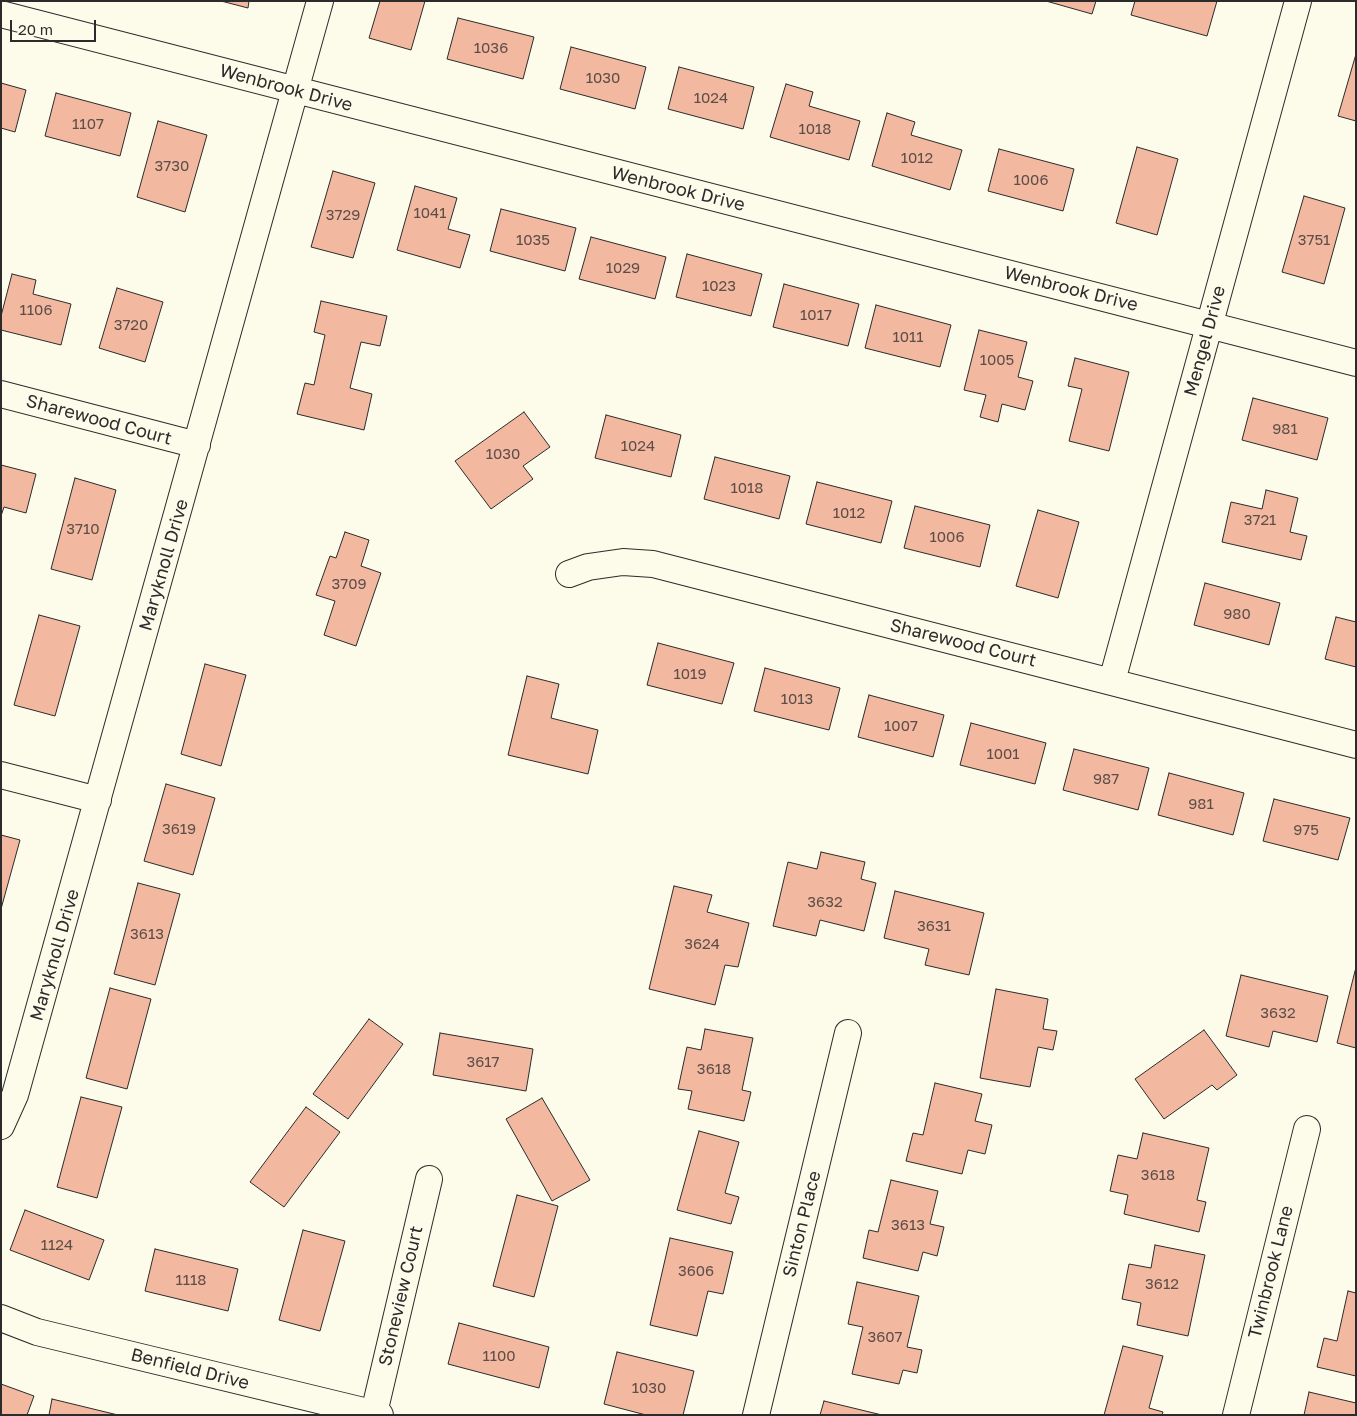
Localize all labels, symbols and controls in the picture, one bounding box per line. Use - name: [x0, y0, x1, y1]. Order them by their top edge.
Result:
- scale bar: [12, 10, 99, 42]
- text: 20 m: [18, 20, 53, 38]
- house number: 1036: [474, 39, 508, 57]
- street label: Wenbrook Drive: [217, 60, 355, 116]
- house number: 1030: [586, 69, 620, 87]
- house number: 1024: [694, 89, 728, 107]
- house number: 1107: [72, 115, 104, 133]
- house number: 1018: [799, 120, 831, 138]
- house number: 1012: [901, 149, 933, 167]
- house number: 3730: [155, 157, 189, 175]
- street label: Wenbrook Drive: [609, 162, 747, 216]
- house number: 1006: [1014, 171, 1048, 189]
- house number: 1041: [414, 204, 446, 222]
- house number: 3729: [326, 206, 360, 224]
- house number: 1035: [516, 231, 550, 249]
- house number: 3751: [1298, 231, 1330, 249]
- house number: 1029: [606, 259, 640, 277]
- street label: Wenbrook Drive: [1002, 262, 1140, 316]
- house number: 1023: [702, 277, 736, 295]
- street label: Mengel Drive: [1180, 283, 1230, 399]
- house number: 1106: [20, 301, 52, 319]
- house number: 1017: [800, 306, 832, 324]
- house number: 3720: [114, 316, 148, 334]
- house number: 1011: [892, 328, 924, 346]
- house number: 1005: [980, 351, 1014, 369]
- street label: Sharewood Court: [24, 390, 174, 450]
- house number: 981: [1272, 420, 1298, 438]
- house number: 1024: [621, 437, 655, 455]
- house number: 1030: [486, 445, 520, 463]
- house number: 1018: [731, 479, 763, 497]
- street label: Maryknoll Drive: [135, 497, 193, 633]
- house number: 1012: [833, 504, 865, 522]
- house number: 3721: [1244, 511, 1276, 529]
- house number: 3710: [66, 520, 100, 538]
- house number: 1006: [930, 528, 964, 546]
- house number: 3709: [331, 575, 367, 593]
- house number: 980: [1223, 605, 1251, 623]
- street label: Sharewood Court: [888, 614, 1038, 672]
- house number: 1019: [674, 665, 706, 683]
- house number: 1013: [781, 690, 813, 708]
- house number: 1007: [884, 717, 918, 735]
- house number: 1001: [986, 745, 1020, 763]
- house number: 987: [1093, 770, 1119, 788]
- house number: 981: [1188, 795, 1214, 813]
- house number: 3619: [162, 820, 196, 838]
- house number: 975: [1293, 821, 1319, 839]
- street label: Maryknoll Drive: [26, 887, 84, 1023]
- house number: 3632: [807, 893, 843, 911]
- house number: 3631: [917, 917, 951, 935]
- house number: 3613: [130, 925, 164, 943]
- house number: 3624: [684, 935, 720, 953]
- house number: 3632: [1260, 1004, 1296, 1022]
- house number: 3617: [466, 1053, 500, 1071]
- house number: 3618: [697, 1060, 731, 1078]
- house number: 3618: [1141, 1166, 1175, 1184]
- street label: Sinton Place: [778, 1169, 826, 1279]
- street label: Twinbrook Lane: [1244, 1203, 1298, 1341]
- house number: 3613: [891, 1216, 925, 1234]
- street label: Stoneview Court: [374, 1224, 428, 1368]
- house number: 1124: [41, 1236, 73, 1254]
- house number: 3606: [678, 1262, 714, 1280]
- house number: 1118: [176, 1271, 206, 1289]
- house number: 3612: [1145, 1275, 1179, 1293]
- house number: 3607: [867, 1328, 903, 1346]
- street label: Benfield Drive: [129, 1344, 251, 1394]
- house number: 1100: [482, 1347, 516, 1365]
- house number: 1030: [632, 1379, 666, 1397]

